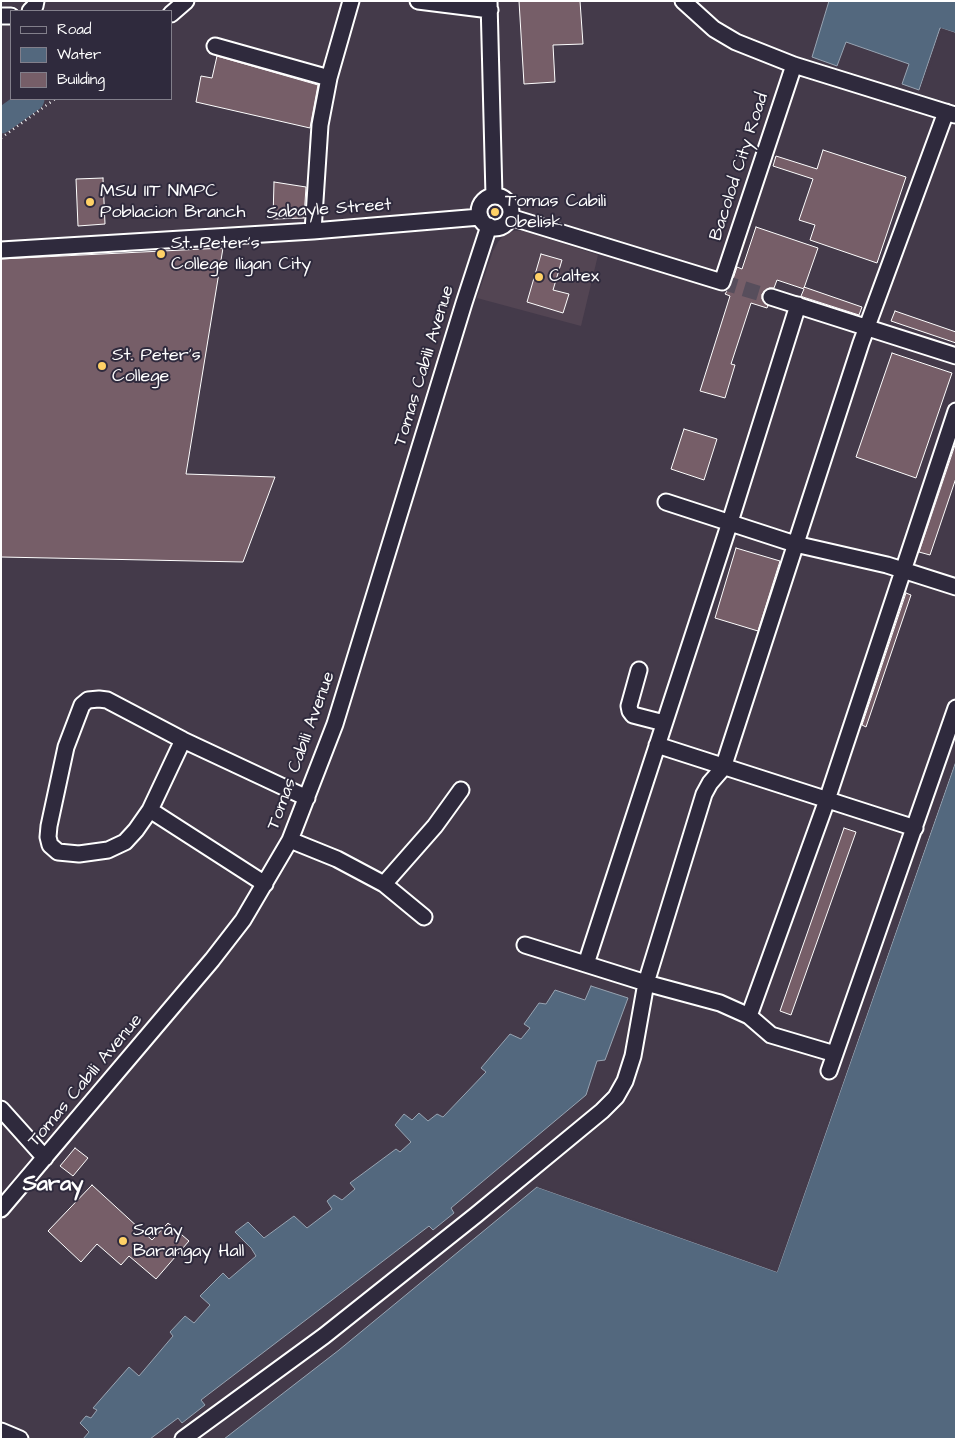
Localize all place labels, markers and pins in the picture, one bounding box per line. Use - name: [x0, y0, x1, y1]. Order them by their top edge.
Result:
- place label: MSU IIT NMPC Poblacion Branch: [100, 181, 245, 223]
- place label: Tomas Cabili Obelisk: [505, 191, 606, 233]
- marker: MSU IIT NMPC Poblacion Branch: [84, 196, 96, 208]
- marker: Tomas Cabili Obelisk: [489, 206, 501, 218]
- place label: St. Peter's College Iligan City: [171, 233, 311, 276]
- marker: St. Peter's College Iligan City: [155, 248, 167, 260]
- place label: Caltex: [549, 266, 599, 288]
- marker: Caltex: [533, 271, 545, 283]
- place label: St. Peter's College: [112, 345, 201, 388]
- marker: St. Peter's College: [96, 360, 108, 372]
- place label: Saray Barangay Hall: [133, 1220, 244, 1262]
- marker: Saray Barangay Hall: [117, 1235, 129, 1247]

